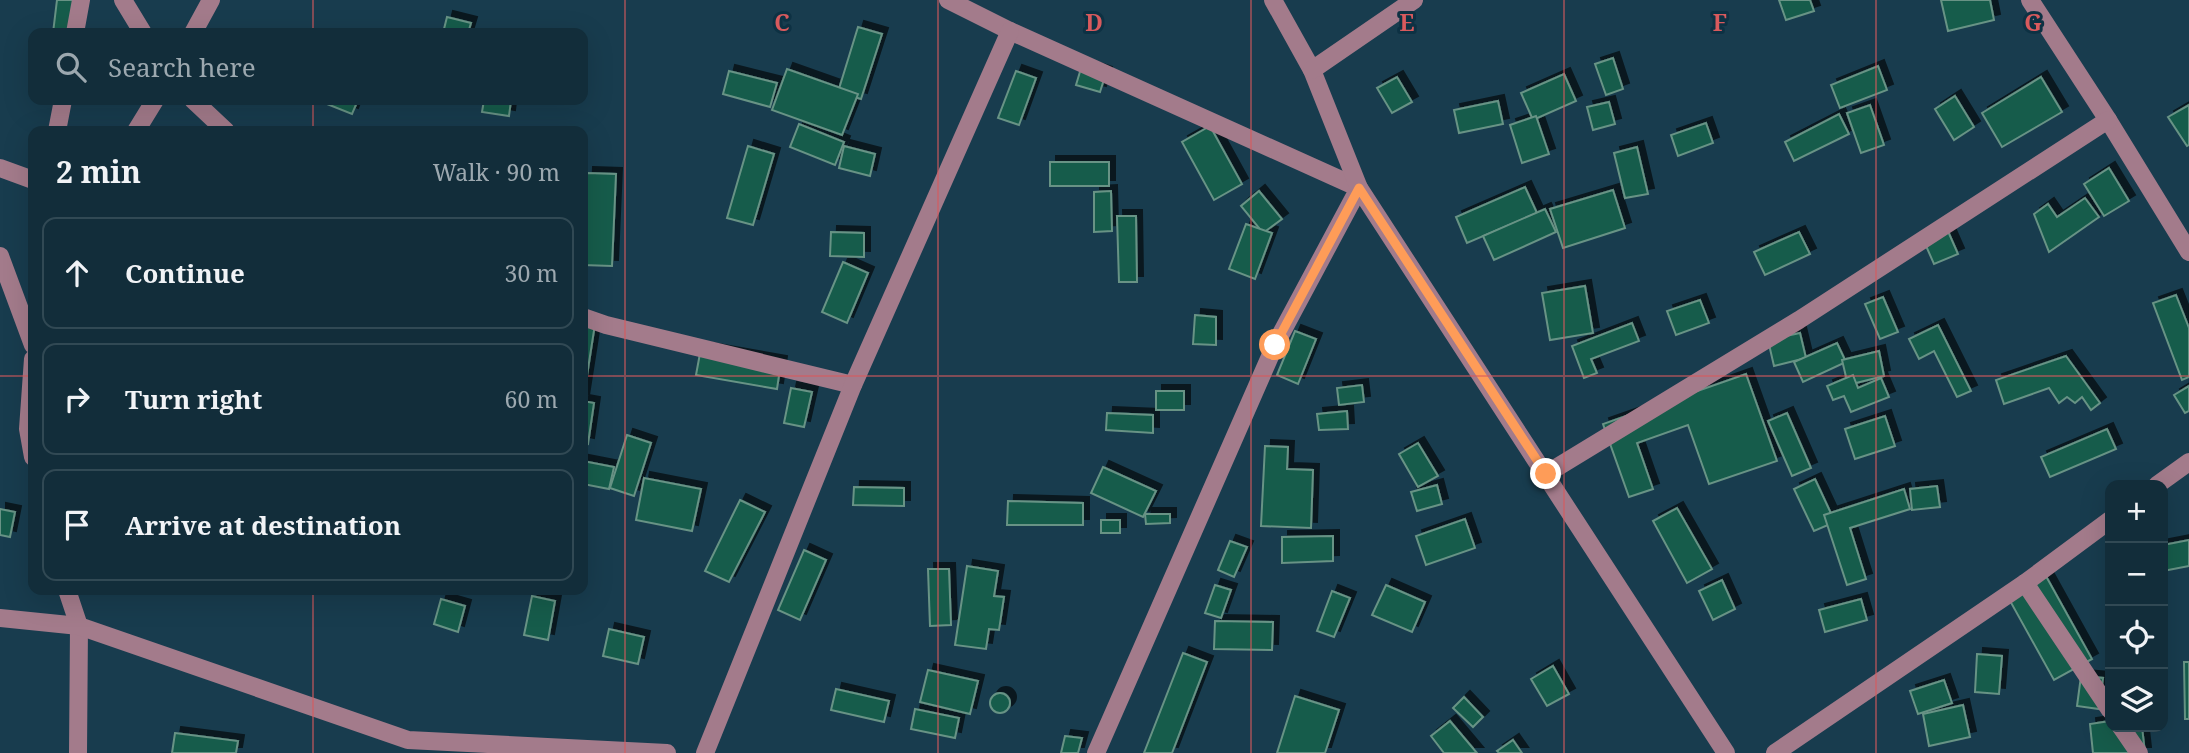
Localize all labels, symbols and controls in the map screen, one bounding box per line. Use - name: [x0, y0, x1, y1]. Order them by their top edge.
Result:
- text: C: [774, 6, 790, 38]
- text: D: [1085, 6, 1103, 38]
- text: E: [1399, 6, 1415, 38]
- text: F: [1713, 6, 1727, 38]
- text: G: [2024, 6, 2042, 38]
- search box: [28, 28, 588, 105]
- icon: search: [52, 48, 90, 86]
- text: Search here: [108, 49, 256, 85]
- text: 2 min: [56, 151, 141, 192]
- text: Walk · 90 m: [433, 156, 560, 188]
- icon: ahead: [58, 254, 96, 292]
- text: Continue: [125, 255, 245, 291]
- text: 30 m: [505, 257, 558, 289]
- route start: [1259, 329, 1290, 360]
- icon: right: [58, 380, 96, 418]
- text: Turn right: [125, 381, 262, 417]
- text: 60 m: [505, 383, 558, 415]
- route end: [1530, 458, 1561, 489]
- map controls: [2105, 480, 2168, 732]
- button: +: [2105, 480, 2168, 543]
- icon: arrive: [58, 506, 96, 544]
- text: Arrive at destination: [125, 507, 401, 543]
- button: −: [2105, 543, 2168, 606]
- button: locate: [2105, 606, 2168, 669]
- button: layers: [2105, 669, 2168, 732]

